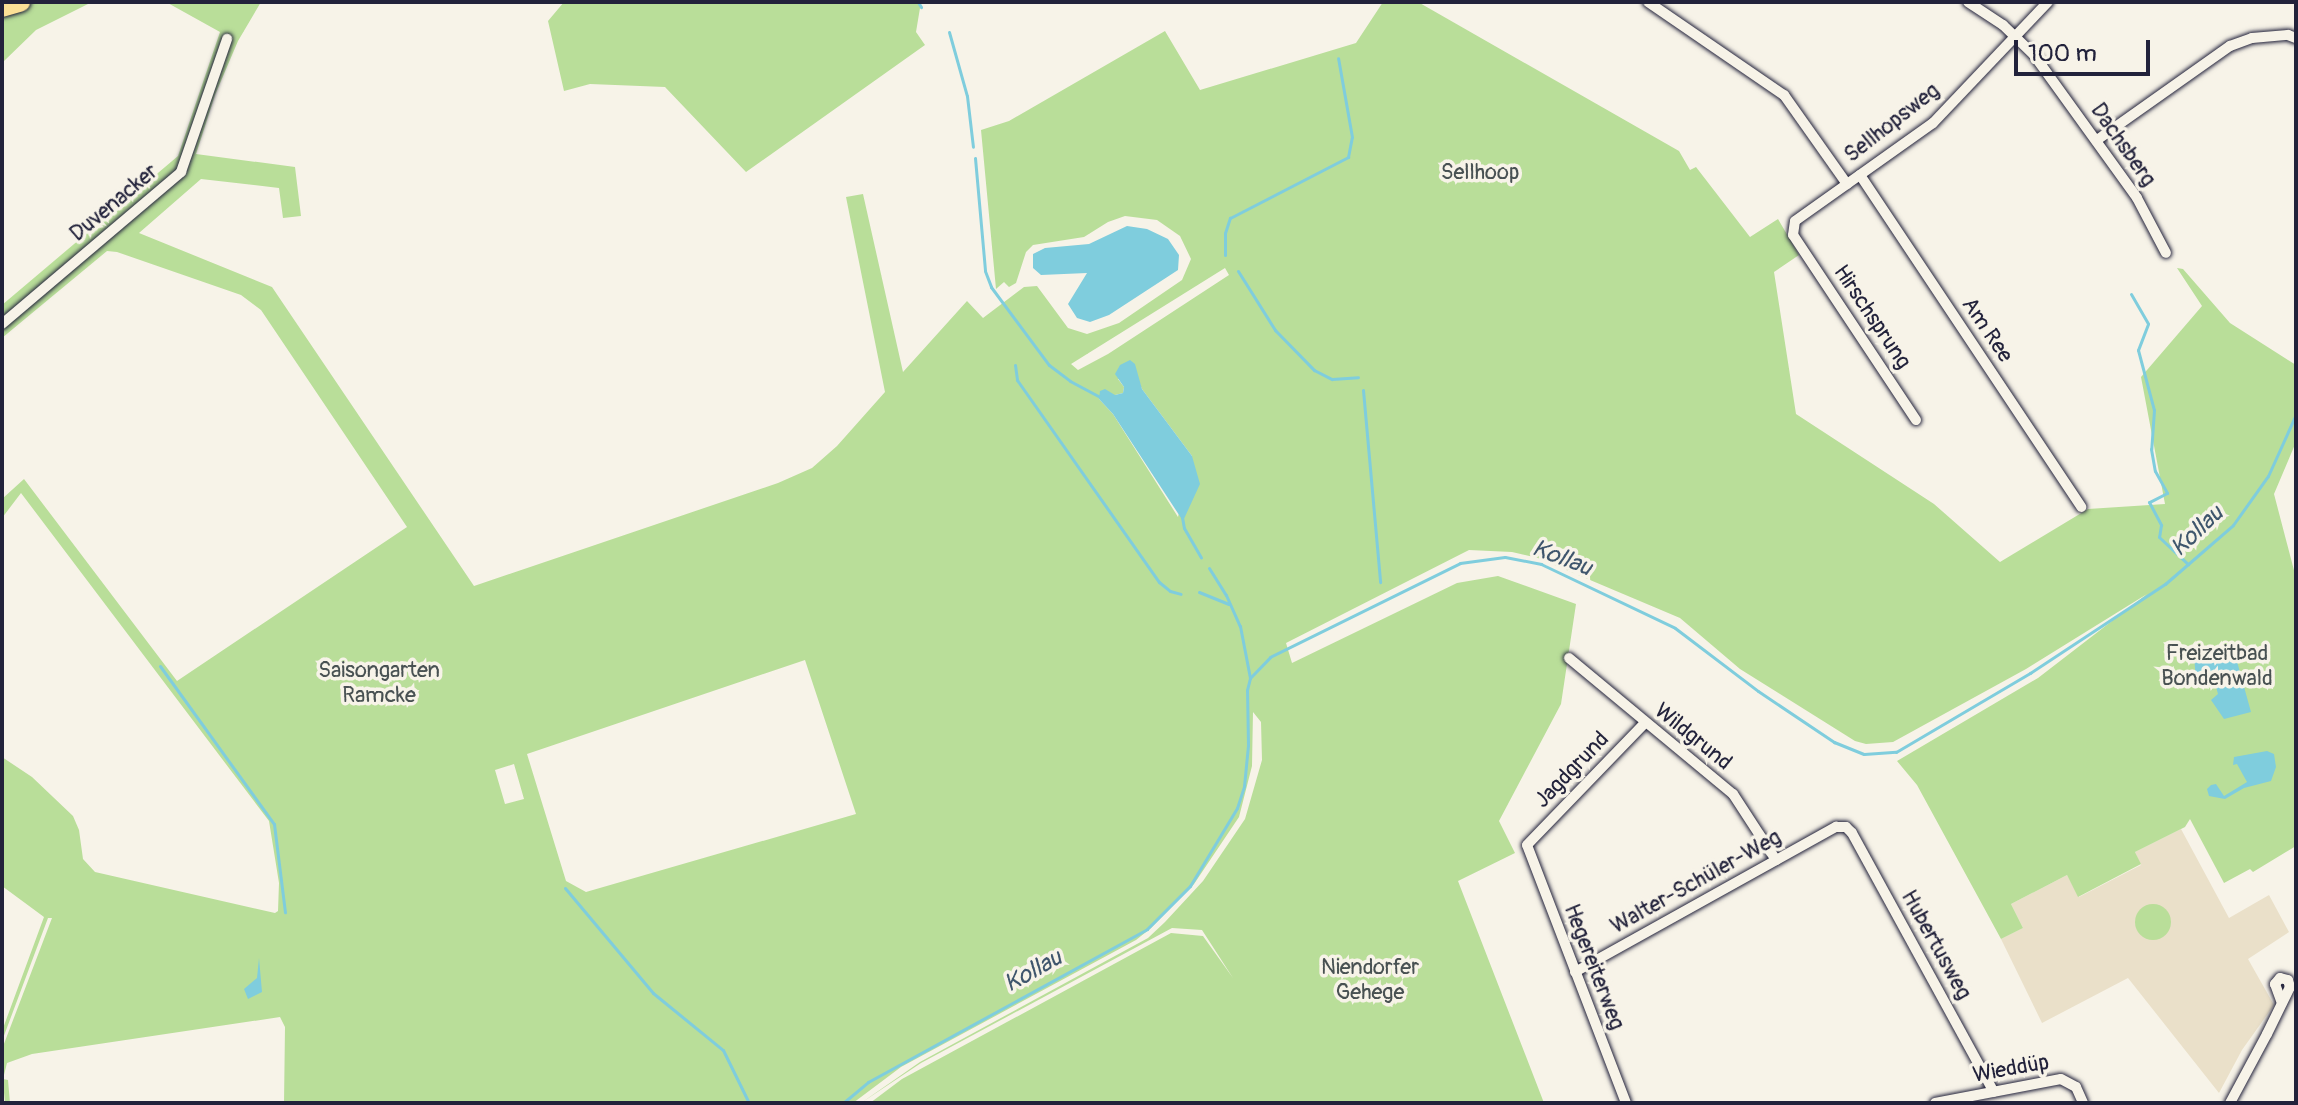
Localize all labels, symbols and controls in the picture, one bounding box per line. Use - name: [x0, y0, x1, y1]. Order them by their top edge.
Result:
- scale bar: [2018, 24, 2154, 74]
- text: 100 m: [2028, 39, 2097, 68]
- street label: Sellhopsweg: [1839, 78, 1945, 168]
- street label: Dachsberg: [2085, 98, 2161, 192]
- street label: Duvenacker: [65, 159, 163, 247]
- park label: Sellhoop: [1441, 160, 1519, 186]
- street label: Hirschsprung: [1828, 260, 1916, 374]
- street label: Am Ree: [1956, 293, 2018, 367]
- water label: Kollau: [2165, 499, 2229, 563]
- water label: Kollau: [1528, 534, 1596, 582]
- park label: Freizeitbad Bondenwald: [2161, 640, 2273, 692]
- park label: Saisongarten Ramcke: [318, 657, 440, 708]
- street label: Wildgrund: [1649, 698, 1737, 776]
- street label: Jagdgrund: [1529, 726, 1615, 814]
- street label: Walter-Schüler-Weg: [1606, 824, 1786, 940]
- street label: Hubertusweg: [1895, 886, 1977, 1004]
- street label: Hegereiterweg: [1558, 901, 1630, 1033]
- water label: Kollau: [999, 943, 1067, 999]
- park label: Niendorfer Gehege: [1321, 954, 1419, 1006]
- street label: Wieddüp: [1971, 1049, 2051, 1089]

